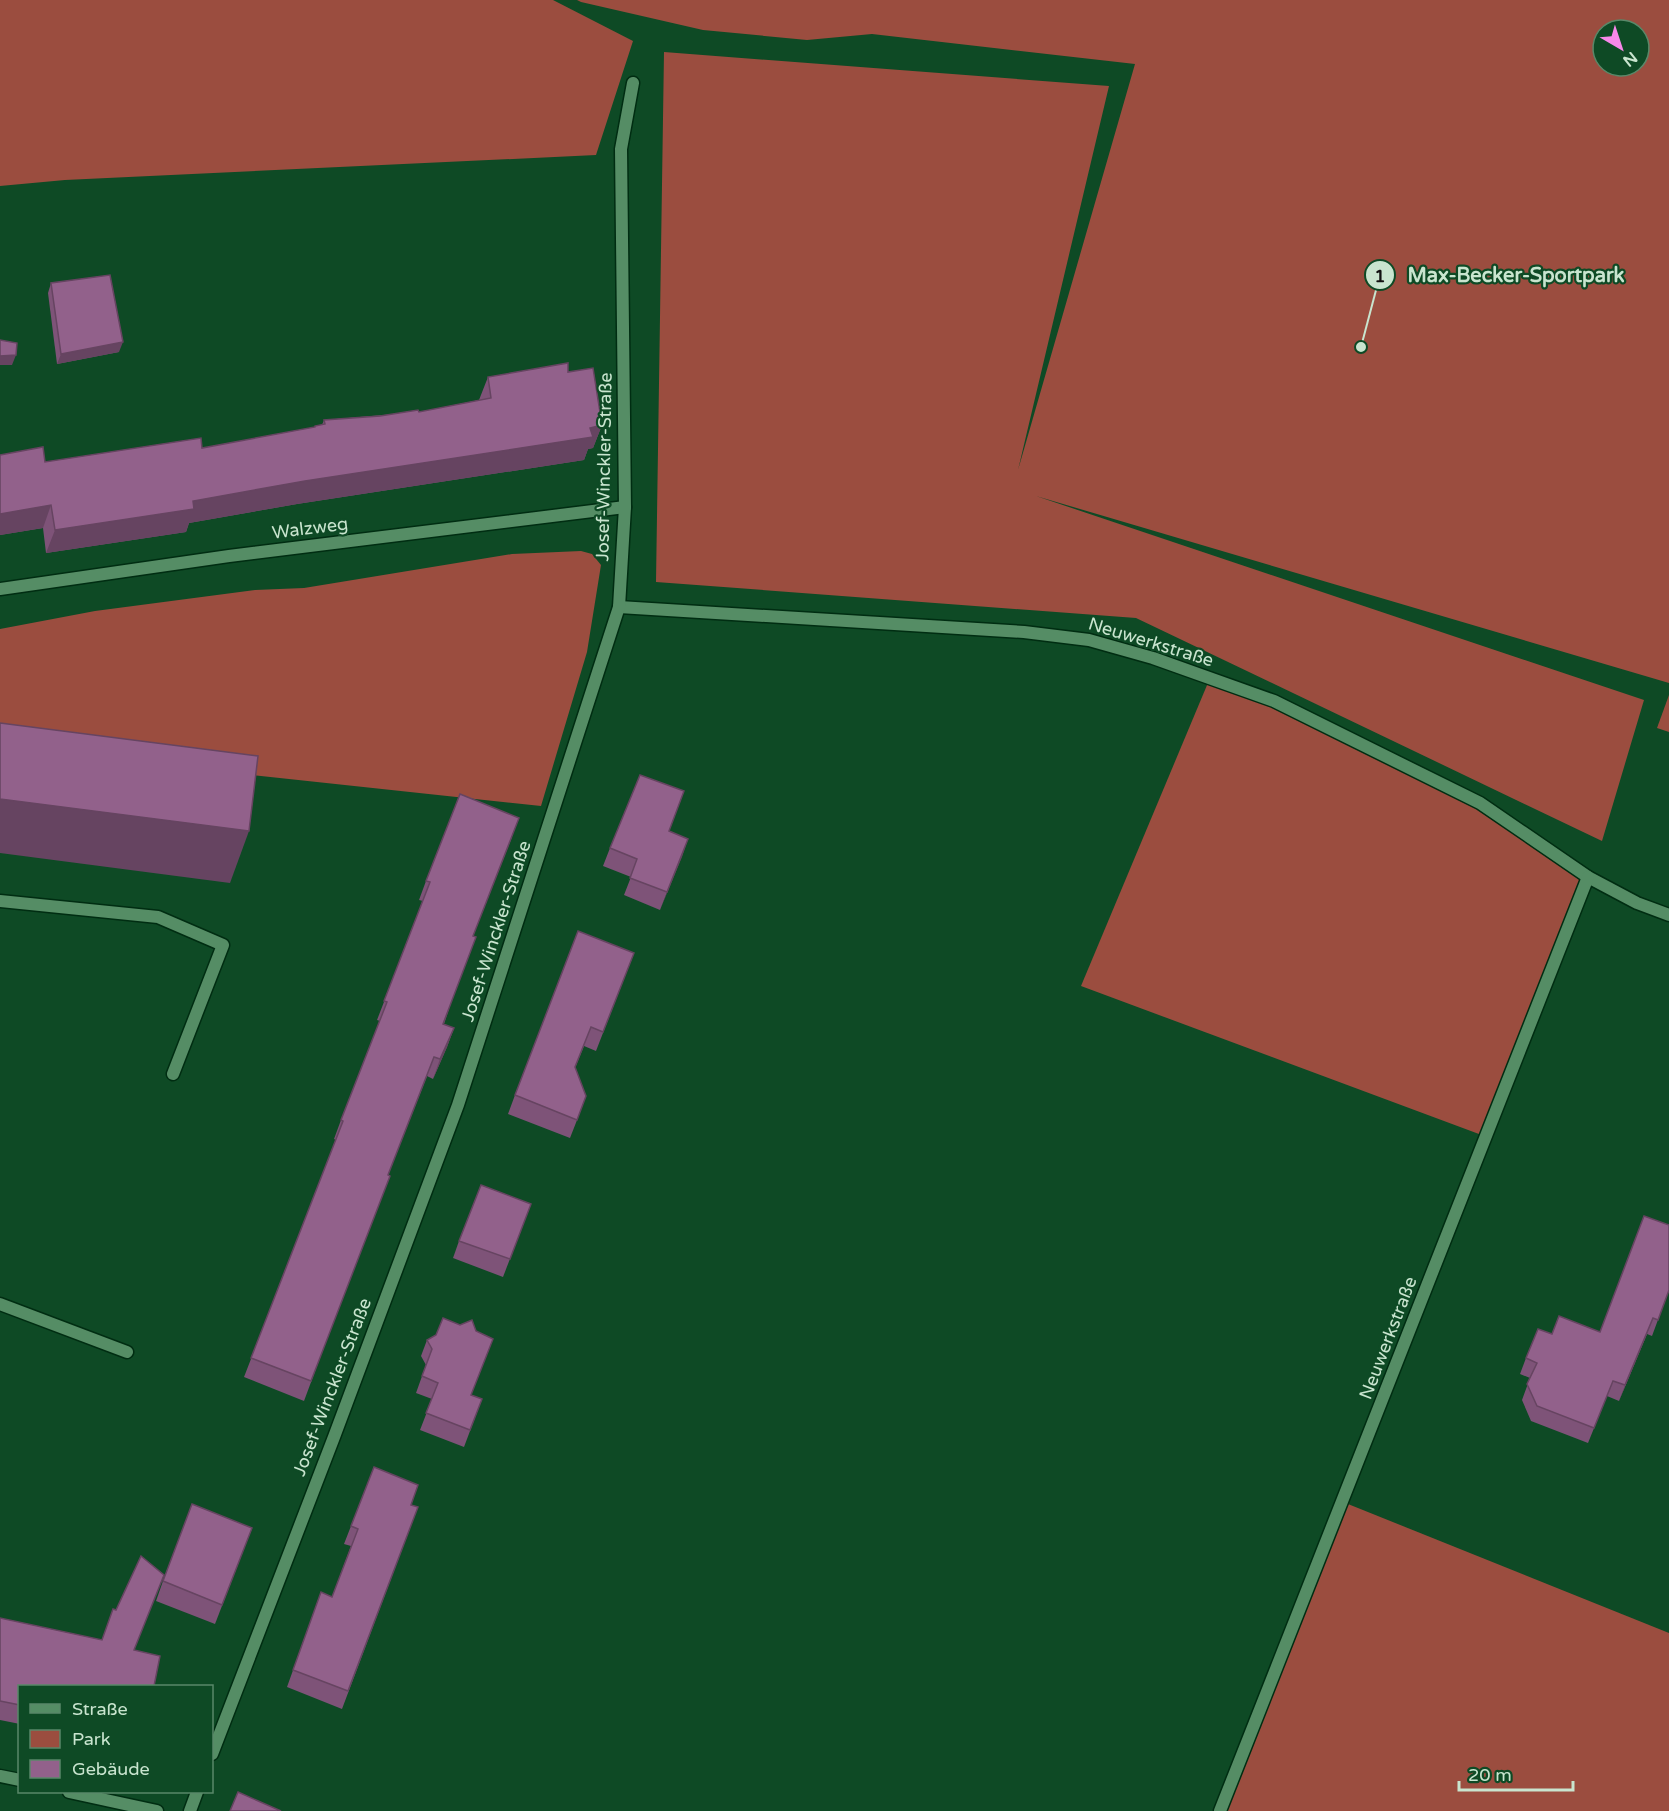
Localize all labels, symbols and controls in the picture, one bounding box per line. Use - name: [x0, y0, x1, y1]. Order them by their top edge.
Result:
- north arrow: [1591, 18, 1651, 78]
- text: N: [1619, 47, 1641, 71]
- callout: Max-Becker-Sportpark: [1365, 256, 1636, 294]
- text: Max-Becker-Sportpark: [1408, 264, 1625, 288]
- text: 1: [1374, 265, 1386, 287]
- street label: Josef-Winckler-Straße: [591, 372, 617, 562]
- street label: Walzweg: [271, 512, 349, 544]
- street label: Neuwerkstraße: [1086, 612, 1216, 672]
- street label: Josef-Winckler-Straße: [456, 838, 536, 1024]
- street label: Neuwerkstraße: [1354, 1273, 1422, 1403]
- street label: Josef-Winckler-Straße: [288, 1295, 376, 1479]
- legend: [18, 1685, 213, 1793]
- text: Straße: [72, 1698, 128, 1720]
- text: Park: [72, 1728, 111, 1750]
- scale bar: [1459, 1754, 1573, 1792]
- text: Gebäude: [72, 1758, 150, 1780]
- text: 20 m: [1468, 1764, 1512, 1786]

